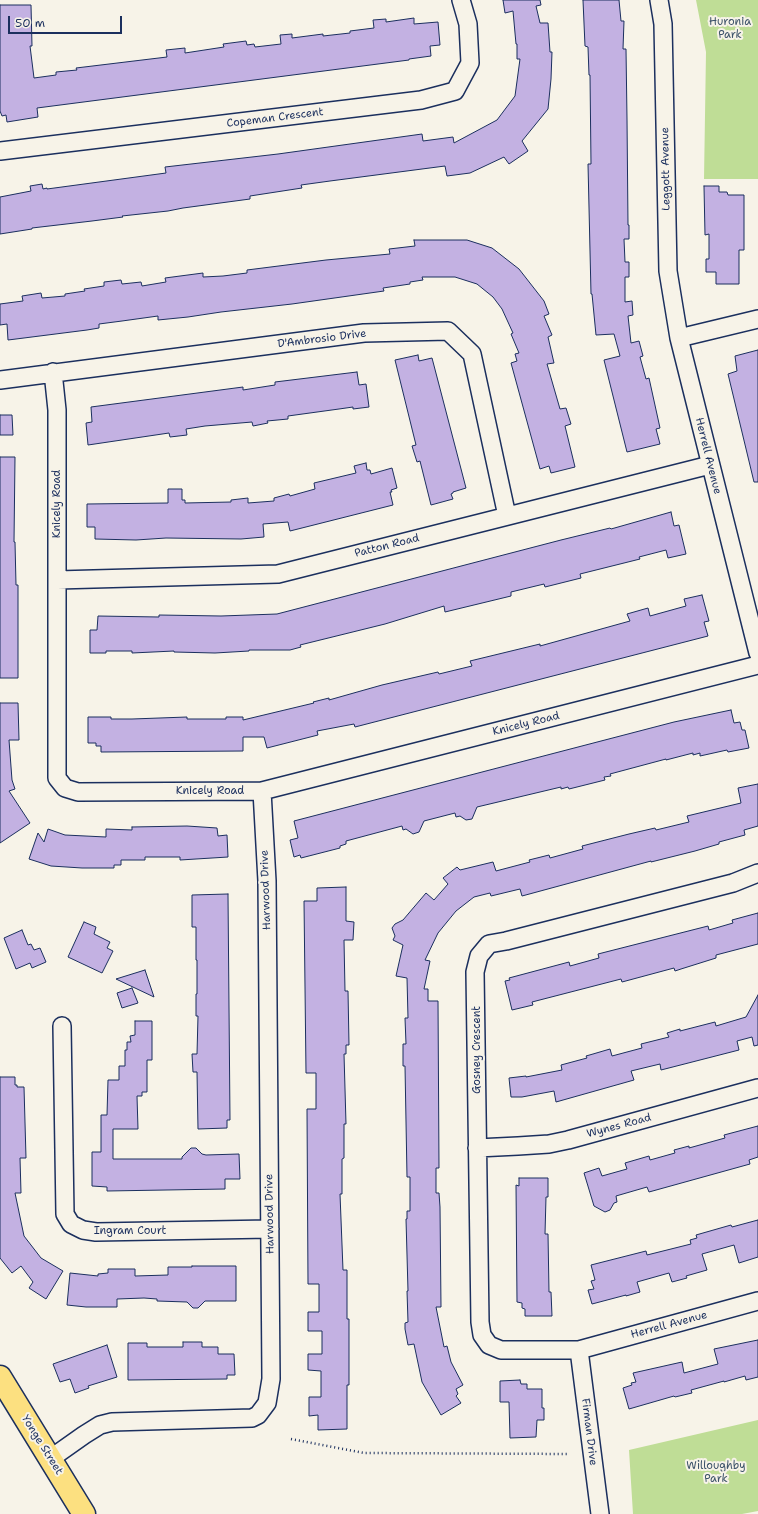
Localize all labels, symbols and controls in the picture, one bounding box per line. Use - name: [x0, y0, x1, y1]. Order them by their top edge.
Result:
- scale bar: [10, 8, 124, 34]
- text: 50 m: [15, 15, 45, 31]
- park label: Huronia Park: [709, 15, 751, 41]
- street label: Copeman Crescent: [226, 106, 324, 130]
- street label: Leggott Avenue: [659, 127, 673, 211]
- street label: D'Ambrosio Drive: [277, 327, 367, 351]
- street label: Herrell Avenue: [692, 416, 724, 496]
- street label: Knicely Road: [50, 470, 64, 538]
- street label: Patton Road: [353, 532, 421, 560]
- street label: Knicely Road: [491, 709, 561, 739]
- street label: Knicely Road: [176, 784, 244, 798]
- street label: Harwood Drive: [258, 850, 274, 930]
- street label: Gosney Crescent: [470, 1006, 484, 1094]
- street label: Wynes Road: [585, 1111, 653, 1141]
- street label: Harwood Drive: [263, 1174, 277, 1254]
- street label: Ingram Court: [94, 1224, 166, 1238]
- street label: Herrell Avenue: [629, 1308, 709, 1342]
- street label: Firman Drive: [578, 1398, 600, 1466]
- street label: Yonge Street: [18, 1413, 66, 1477]
- park label: Willoughby Park: [686, 1459, 746, 1485]

